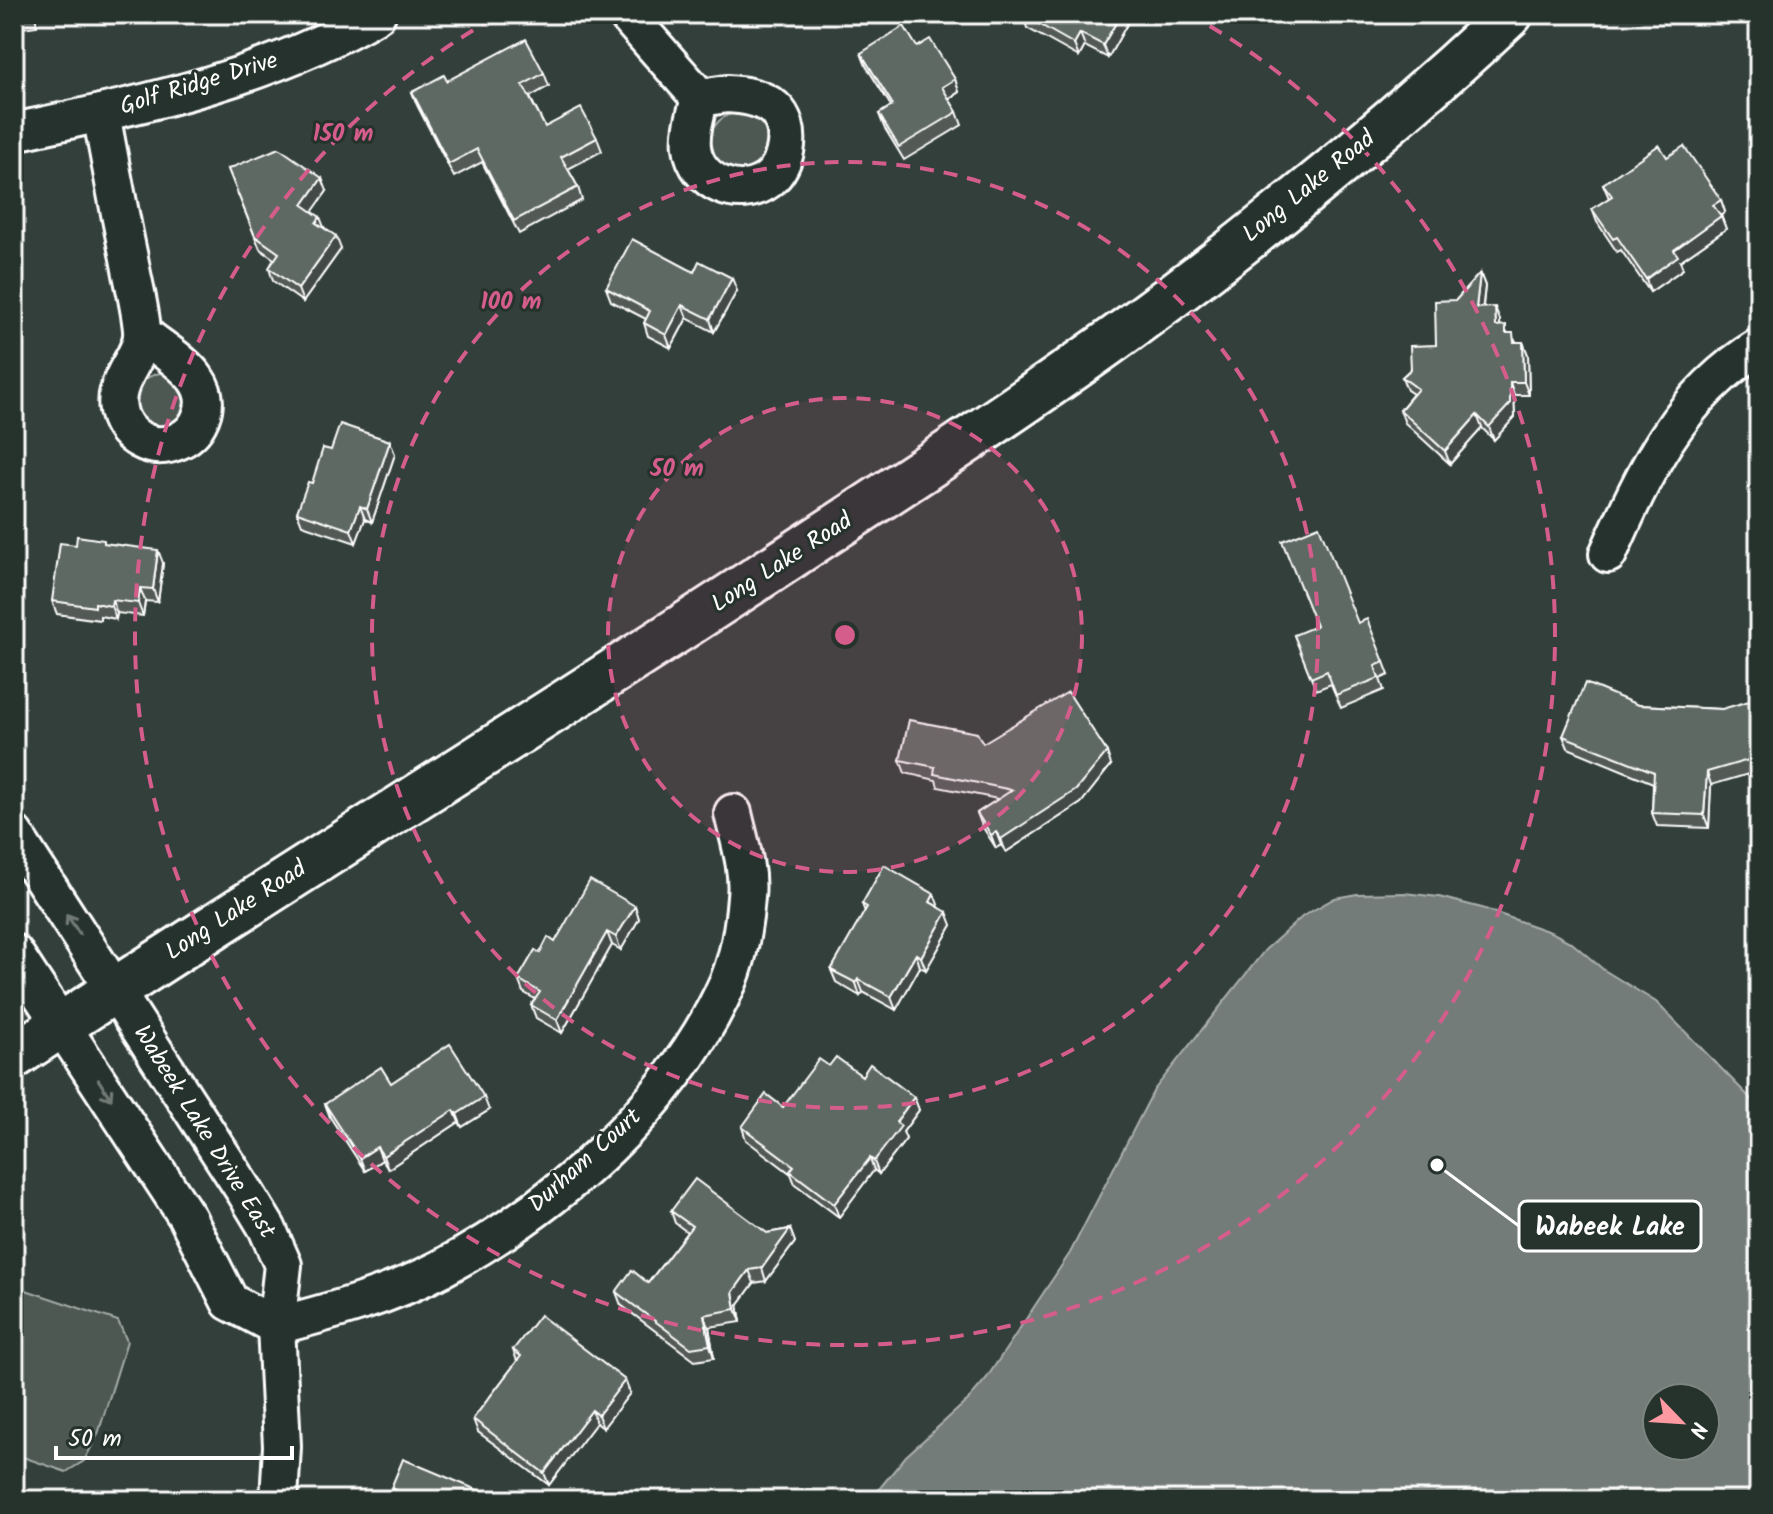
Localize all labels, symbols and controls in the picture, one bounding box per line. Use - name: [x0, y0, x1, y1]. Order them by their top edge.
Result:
- street label: Golf Ridge Drive: [115, 41, 283, 127]
- text: 150 m: [313, 115, 373, 154]
- street label: Long Lake Road: [1234, 120, 1385, 253]
- text: 100 m: [481, 283, 541, 322]
- text: 50 m: [649, 450, 704, 489]
- street label: Long Lake Road: [703, 502, 861, 623]
- centre of rings: [831, 621, 859, 649]
- street label: Long Lake Road: [157, 850, 315, 971]
- one-way arrow: [65, 913, 81, 935]
- street label: Wabeek Lake Drive East: [122, 1018, 286, 1247]
- one-way arrow: [96, 1078, 113, 1100]
- street label: Durham Court: [519, 1099, 651, 1223]
- callout: Wabeek Lake: [1519, 1201, 1701, 1251]
- text: Wabeek Lake: [1535, 1207, 1685, 1249]
- north arrow: [1641, 1382, 1721, 1462]
- scale bar: [56, 1410, 292, 1460]
- text: N: [1678, 1416, 1716, 1443]
- text: 50 m: [68, 1420, 122, 1459]

